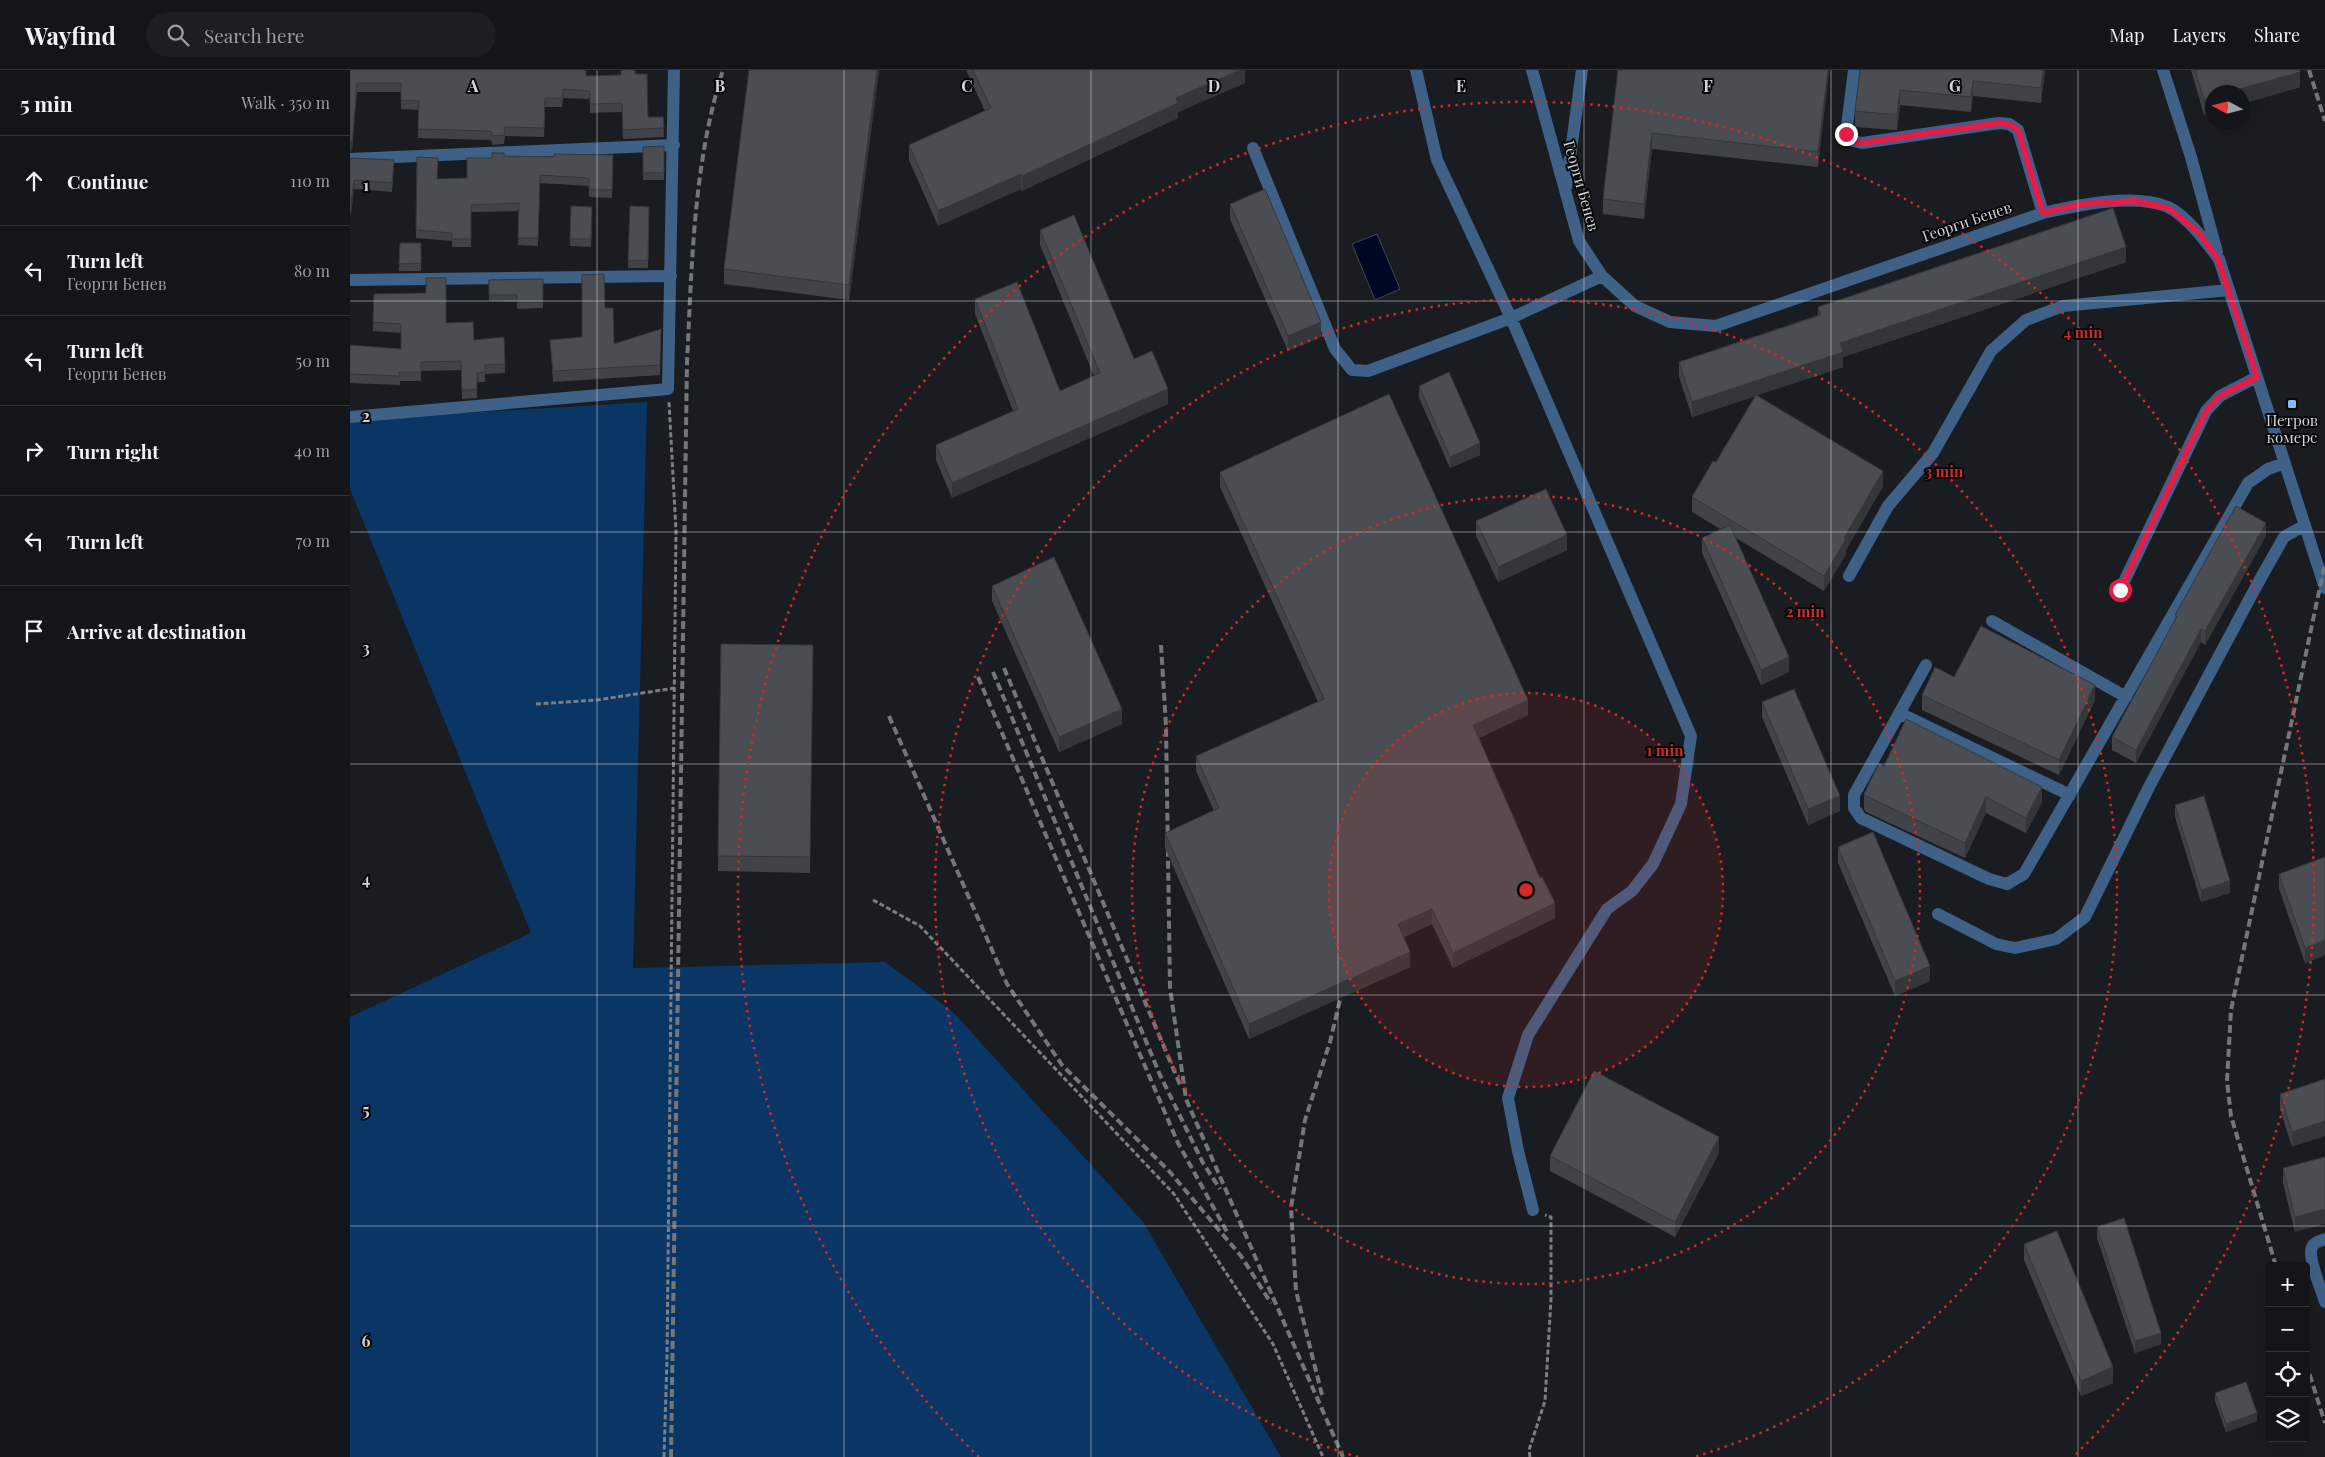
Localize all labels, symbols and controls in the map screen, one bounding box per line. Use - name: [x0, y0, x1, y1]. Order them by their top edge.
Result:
- search box: [146, 12, 496, 57]
- text: Wayfind: [25, 19, 116, 51]
- icon: search: [164, 21, 192, 49]
- text: Search here: [204, 22, 304, 48]
- text: Map: [2109, 23, 2144, 47]
- text: Layers: [2172, 23, 2226, 47]
- text: Share: [2254, 23, 2300, 47]
- text: A: [467, 75, 479, 96]
- text: B: [715, 75, 726, 96]
- text: C: [961, 75, 973, 96]
- text: D: [1208, 75, 1220, 96]
- text: E: [1456, 75, 1466, 96]
- text: F: [1703, 75, 1713, 96]
- text: G: [1949, 75, 1961, 96]
- north arrow: [2205, 85, 2250, 130]
- text: 5 min: [20, 89, 73, 117]
- text: Walk · 350 m: [241, 92, 330, 113]
- route end: [1835, 123, 1858, 146]
- street label: Георги Бенев: [1559, 138, 1604, 233]
- icon: ahead: [20, 167, 48, 195]
- text: Continue: [67, 168, 148, 194]
- text: 110 m: [290, 170, 330, 191]
- text: 1: [363, 174, 369, 195]
- street label: Георги Бенев: [1919, 196, 2014, 246]
- text: Turn left: [67, 247, 144, 273]
- icon: left: [20, 257, 48, 285]
- text: 80 m: [294, 260, 330, 281]
- text: Георги Бенев: [67, 273, 167, 294]
- text: 4 min: [2064, 322, 2103, 342]
- text: Turn left: [67, 337, 144, 363]
- icon: left: [20, 347, 48, 375]
- text: 50 m: [296, 350, 330, 371]
- text: Георги Бенев: [67, 363, 167, 384]
- marker: Петров комерс: [2286, 398, 2298, 410]
- text: 2: [362, 405, 370, 426]
- place label: Петров комерс: [2266, 410, 2318, 447]
- icon: right: [20, 437, 48, 465]
- text: Turn right: [67, 438, 159, 464]
- text: 40 m: [294, 440, 330, 461]
- text: 3 min: [1925, 461, 1964, 481]
- icon: left: [20, 527, 48, 555]
- text: Turn left: [67, 528, 144, 554]
- text: 70 m: [296, 530, 330, 551]
- route start: [2109, 579, 2132, 602]
- text: 2 min: [1786, 601, 1825, 621]
- icon: arrive: [20, 617, 48, 645]
- text: Arrive at destination: [67, 618, 247, 644]
- text: 3: [362, 637, 370, 658]
- text: 1 min: [1647, 740, 1684, 760]
- text: 4: [362, 868, 370, 889]
- centre of rings: [1517, 881, 1535, 899]
- text: 5: [362, 1099, 370, 1120]
- map controls: [2265, 1262, 2310, 1442]
- button: +: [2265, 1262, 2310, 1307]
- button: −: [2265, 1307, 2310, 1352]
- text: 6: [362, 1330, 371, 1351]
- button: locate: [2265, 1352, 2310, 1397]
- button: layers: [2265, 1397, 2310, 1442]

